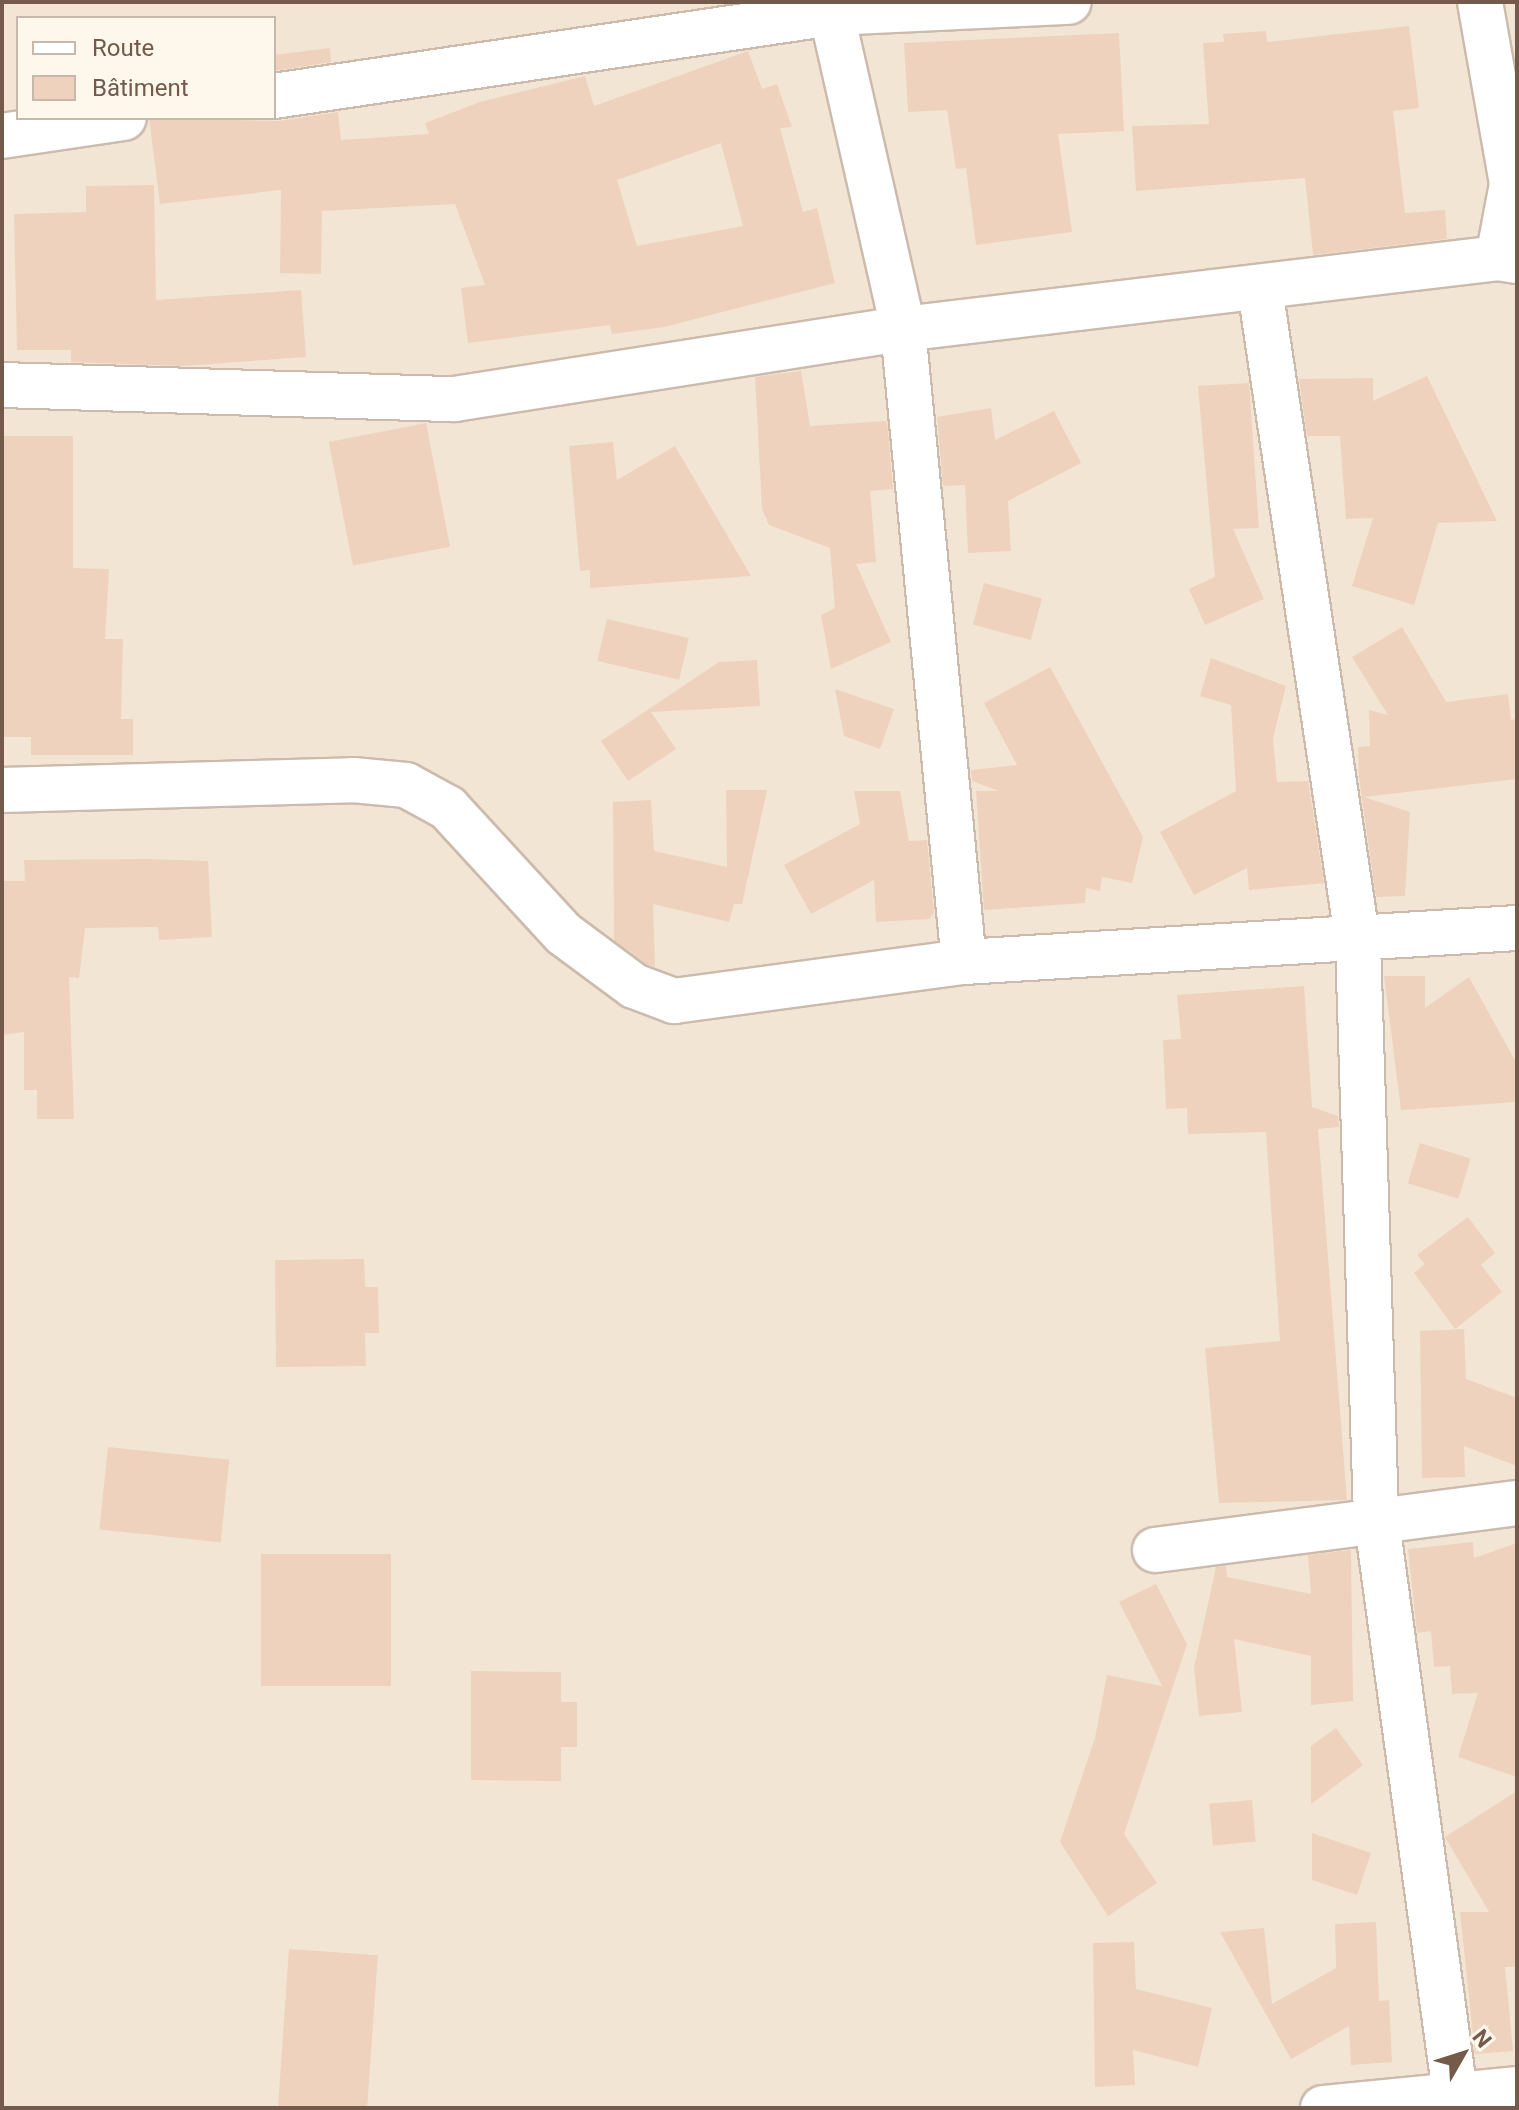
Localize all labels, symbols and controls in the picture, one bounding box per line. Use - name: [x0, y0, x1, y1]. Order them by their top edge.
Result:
- legend: [16, 16, 276, 120]
- text: Route: [92, 34, 154, 62]
- text: Bâtiment: [92, 74, 189, 102]
- north arrow: [1423, 2014, 1503, 2094]
- text: N: [1467, 2025, 1497, 2052]

